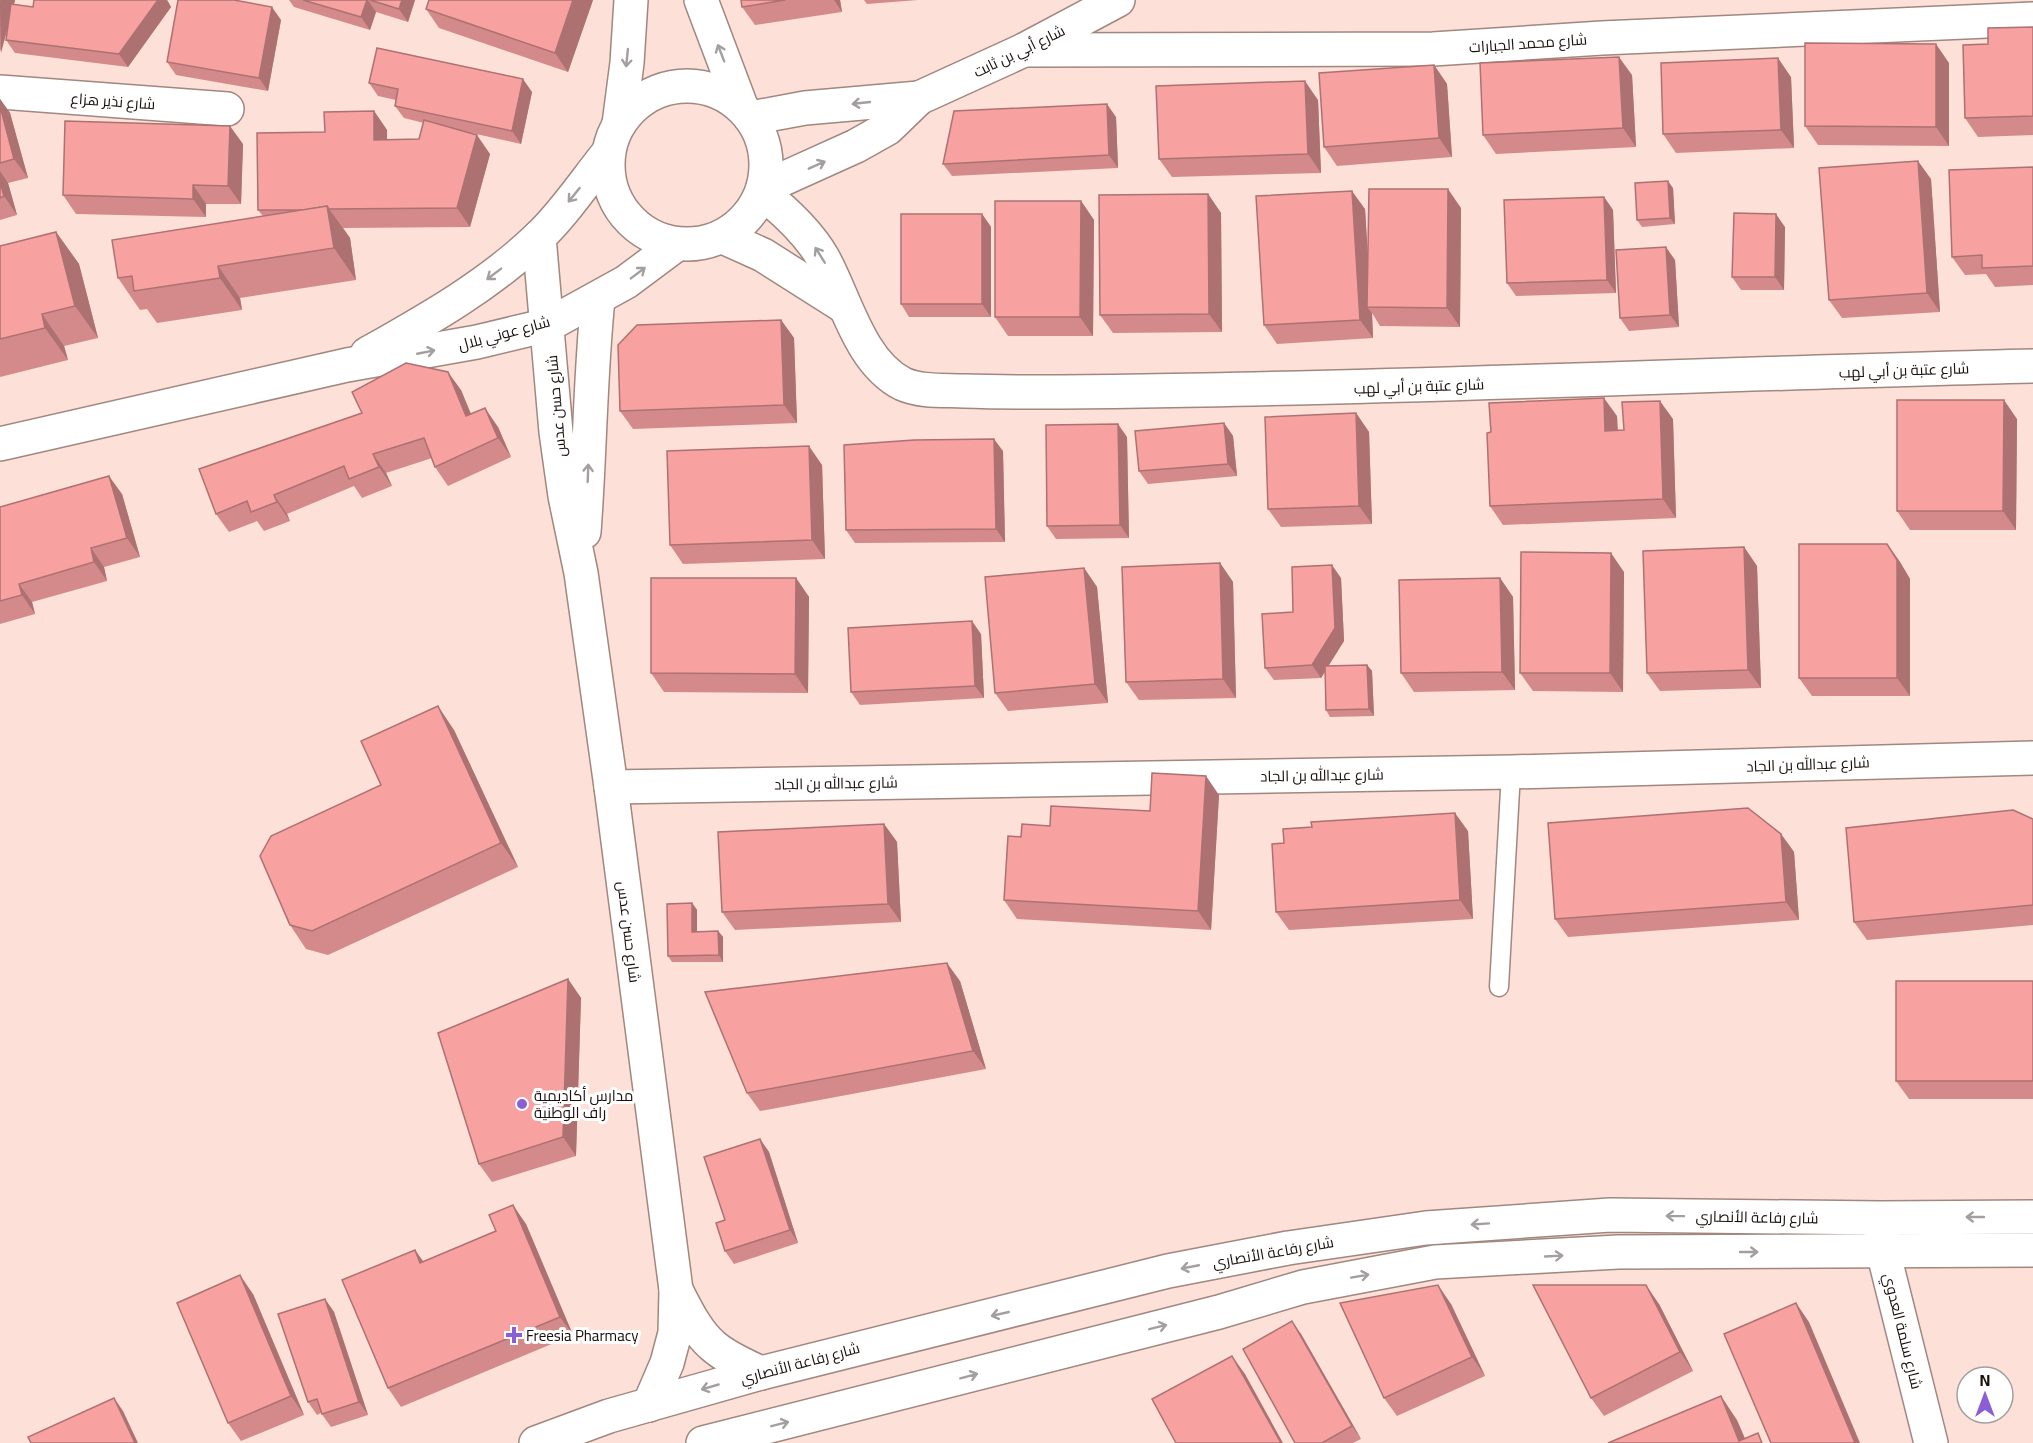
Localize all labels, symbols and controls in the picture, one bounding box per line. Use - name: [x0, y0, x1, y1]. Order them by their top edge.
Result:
- street label: شارع أبي بن ثابت: [968, 16, 1070, 86]
- street label: شارع محمد الجبارات: [1468, 24, 1588, 62]
- one-way arrow: [715, 44, 726, 63]
- one-way arrow: [622, 48, 633, 68]
- street label: شارع نذير هزاع: [70, 84, 156, 118]
- one-way arrow: [851, 98, 871, 109]
- one-way arrow: [808, 159, 826, 171]
- one-way arrow: [567, 187, 581, 202]
- one-way arrow: [814, 247, 826, 264]
- one-way arrow: [630, 267, 646, 279]
- one-way arrow: [486, 268, 502, 280]
- street label: شارع عوني بلال: [455, 307, 553, 359]
- one-way arrow: [415, 346, 435, 357]
- street label: شارع عتبة بن أبي لهب: [1838, 353, 1970, 387]
- street label: شارع حسن عدس: [537, 354, 575, 458]
- street label: شارع عتبة بن أبي لهب: [1353, 369, 1485, 403]
- one-way arrow: [583, 463, 594, 483]
- street label: شارع عبدالله بن الجاد: [1746, 747, 1870, 781]
- street label: شارع عبدالله بن الجاد: [1260, 759, 1384, 791]
- street label: شارع عبدالله بن الجاد: [774, 767, 898, 799]
- street label: شارع حسن عدس: [608, 880, 650, 984]
- place label: مدارس أكاديمية راف الوطنية: [534, 1081, 633, 1127]
- marker: مدارس أكاديمية راف الوطنية: [515, 1097, 529, 1111]
- street label: شارع رفاعة الأنصاري: [1695, 1201, 1819, 1233]
- one-way arrow: [1665, 1210, 1685, 1222]
- one-way arrow: [1965, 1212, 1985, 1223]
- one-way arrow: [1470, 1219, 1490, 1230]
- street label: شارع رفاعة الأنصاري: [1210, 1227, 1336, 1277]
- one-way arrow: [1738, 1246, 1758, 1258]
- one-way arrow: [1544, 1250, 1564, 1261]
- one-way arrow: [1180, 1262, 1200, 1273]
- one-way arrow: [1350, 1270, 1370, 1281]
- street label: شارع سلمة العدوي: [1875, 1270, 1931, 1392]
- one-way arrow: [991, 1308, 1010, 1320]
- one-way arrow: [1148, 1320, 1167, 1332]
- place label: Freesia Pharmacy: [526, 1321, 638, 1350]
- marker: Freesia Pharmacy: [507, 1328, 521, 1342]
- street label: شارع رفاعة الأنصاري: [737, 1333, 863, 1393]
- north arrow: [1955, 1365, 2015, 1425]
- text: N: [1980, 1365, 1990, 1395]
- one-way arrow: [959, 1370, 978, 1381]
- one-way arrow: [700, 1382, 719, 1394]
- one-way arrow: [770, 1417, 789, 1429]

